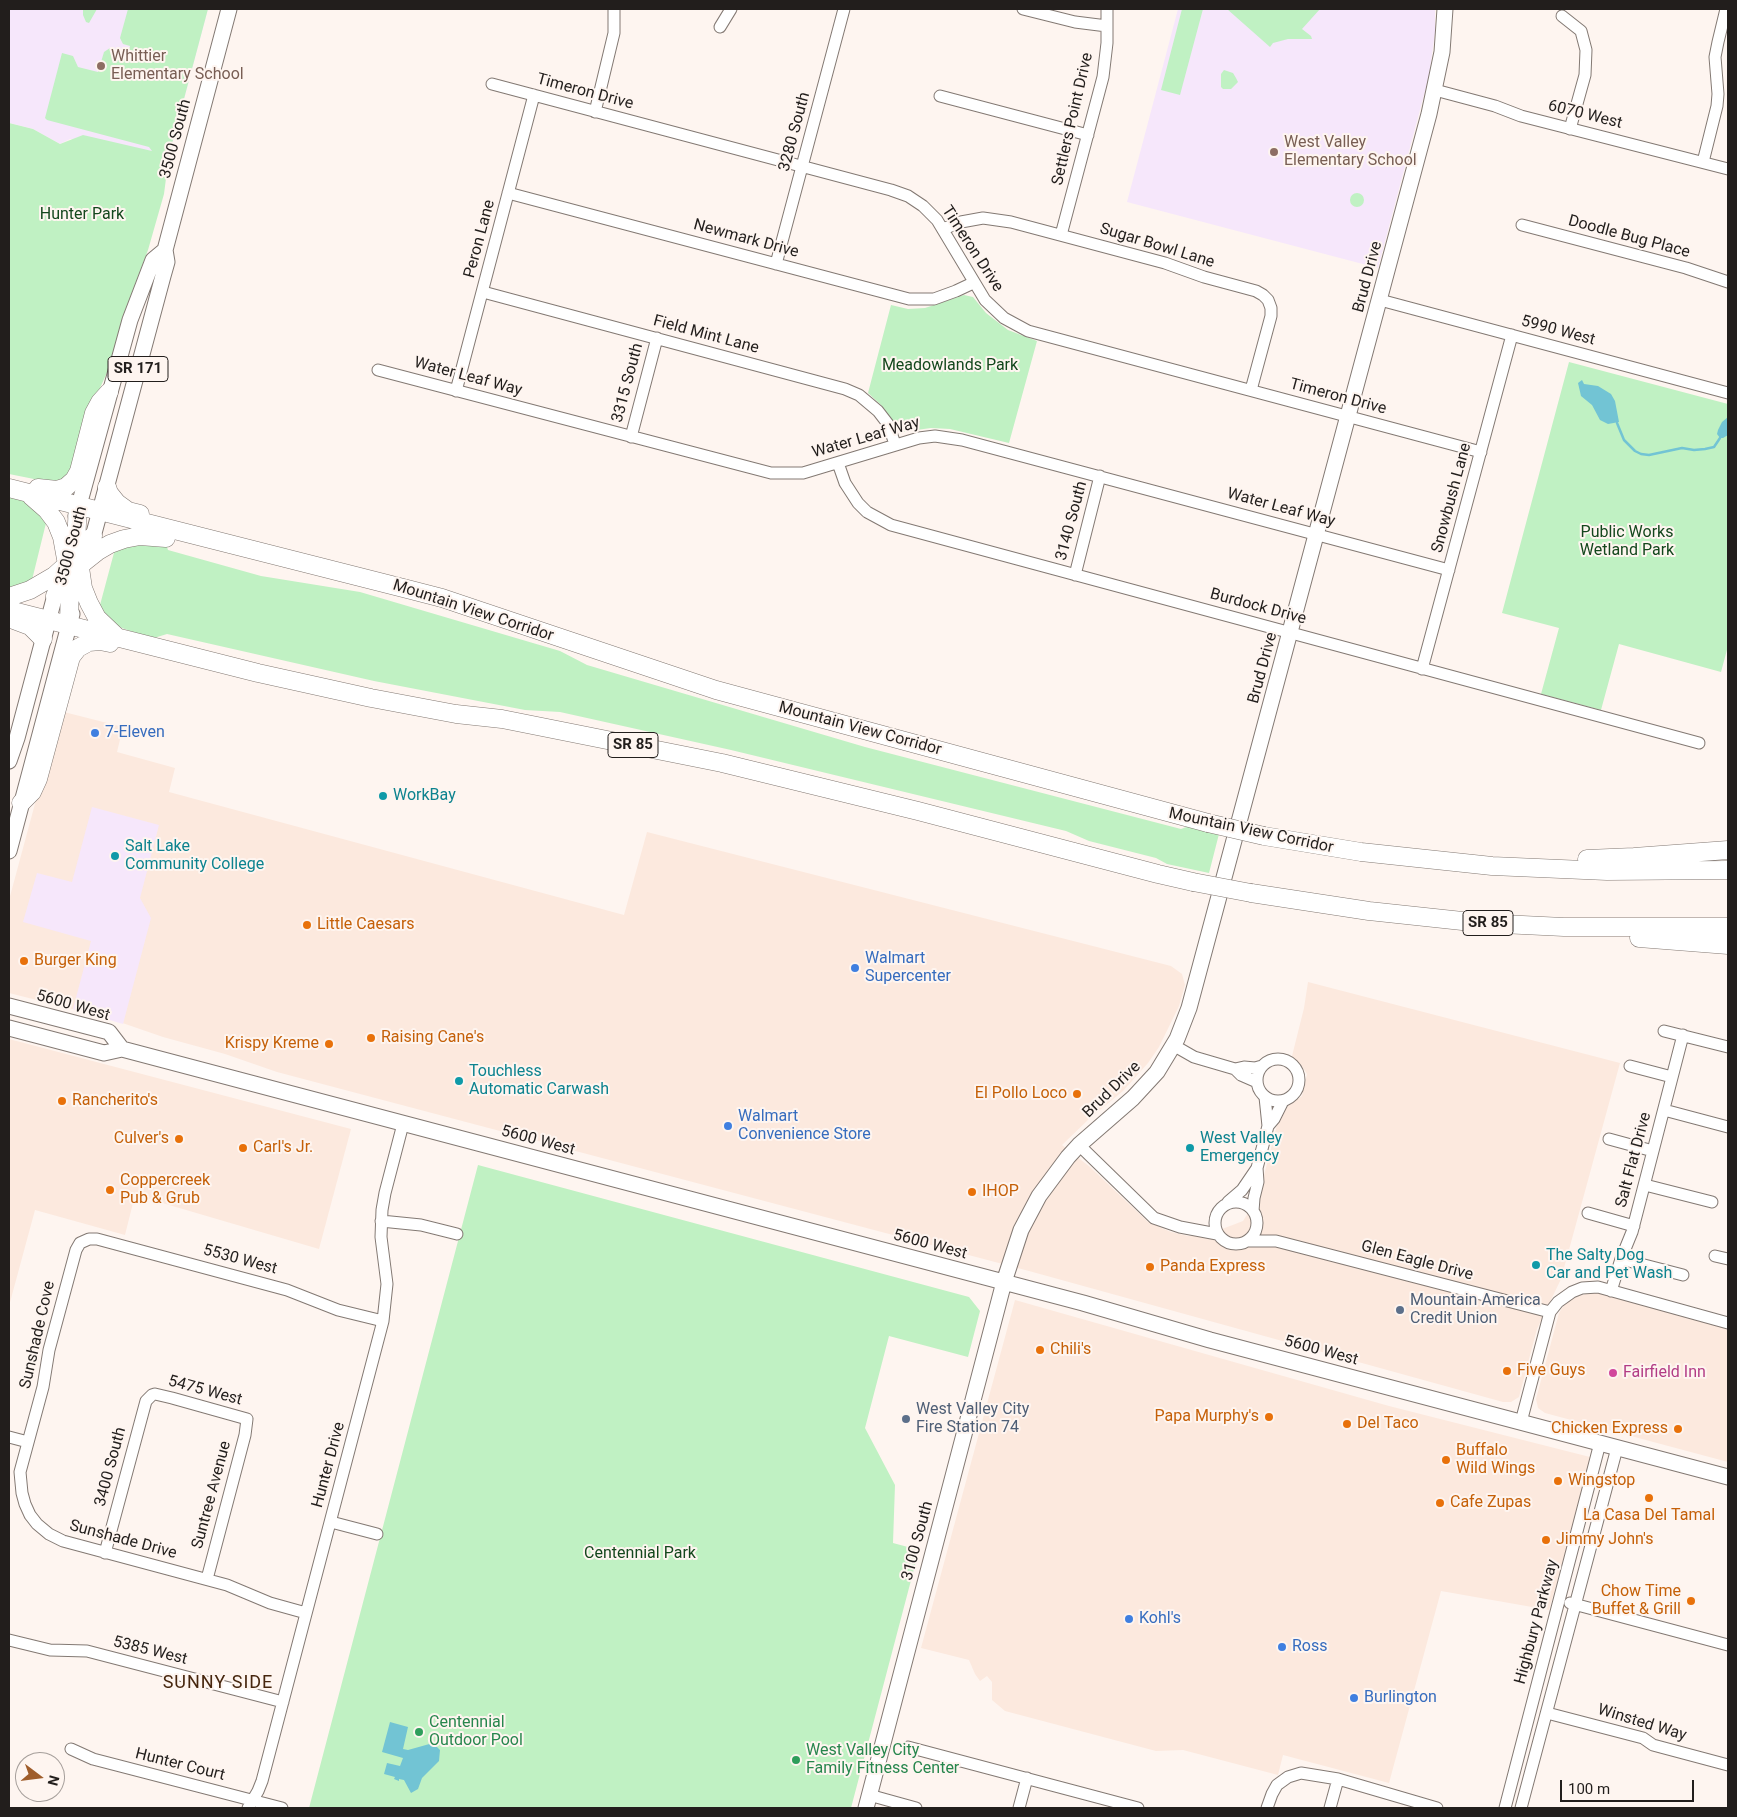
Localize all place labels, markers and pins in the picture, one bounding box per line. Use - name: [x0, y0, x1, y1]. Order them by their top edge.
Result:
- place label: Whittier Elementary School: [111, 47, 244, 85]
- marker: Whittier Elementary School: [95, 60, 107, 72]
- place label: West Valley Elementary School: [1284, 133, 1417, 171]
- marker: West Valley Elementary School: [1268, 146, 1280, 158]
- place label: 7-Eleven: [105, 723, 165, 743]
- marker: 7-Eleven: [89, 727, 101, 739]
- place label: WorkBay: [393, 786, 456, 806]
- marker: WorkBay: [377, 790, 389, 802]
- place label: Salt Lake Community College: [125, 837, 264, 875]
- marker: Salt Lake Community College: [109, 850, 121, 862]
- place label: Little Caesars: [317, 915, 415, 935]
- marker: Little Caesars: [301, 919, 313, 931]
- place label: Walmart Supercenter: [865, 949, 951, 987]
- place label: Burger King: [34, 951, 117, 971]
- marker: Burger King: [18, 955, 30, 967]
- marker: Walmart Supercenter: [849, 962, 861, 974]
- place label: Raising Cane's: [381, 1028, 484, 1048]
- marker: Raising Cane's: [365, 1032, 377, 1044]
- place label: Krispy Kreme: [225, 1034, 319, 1054]
- marker: Krispy Kreme: [323, 1038, 335, 1050]
- place label: Touchless Automatic Carwash: [469, 1062, 609, 1100]
- marker: Touchless Automatic Carwash: [453, 1075, 465, 1087]
- place label: El Pollo Loco: [975, 1084, 1067, 1104]
- marker: El Pollo Loco: [1071, 1088, 1083, 1100]
- place label: Rancherito's: [72, 1091, 158, 1111]
- marker: Rancherito's: [56, 1095, 68, 1107]
- place label: Walmart Convenience Store: [738, 1107, 871, 1145]
- marker: Walmart Convenience Store: [722, 1120, 734, 1132]
- place label: Culver's: [114, 1129, 169, 1149]
- place label: West Valley Emergency: [1200, 1129, 1282, 1167]
- marker: Culver's: [173, 1133, 185, 1145]
- place label: Carl's Jr.: [253, 1138, 313, 1158]
- marker: Carl's Jr.: [237, 1142, 249, 1154]
- marker: West Valley Emergency: [1184, 1142, 1196, 1154]
- place label: Coppercreek Pub & Grub: [120, 1171, 210, 1209]
- place label: IHOP: [982, 1182, 1019, 1202]
- marker: Coppercreek Pub & Grub: [104, 1184, 116, 1196]
- marker: IHOP: [966, 1186, 978, 1198]
- place label: The Salty Dog Car and Pet Wash: [1546, 1246, 1672, 1284]
- place label: Panda Express: [1160, 1257, 1266, 1277]
- marker: The Salty Dog Car and Pet Wash: [1530, 1259, 1542, 1271]
- marker: Panda Express: [1144, 1261, 1156, 1273]
- place label: Mountain America Credit Union: [1410, 1291, 1541, 1329]
- marker: Mountain America Credit Union: [1394, 1304, 1406, 1316]
- place label: Chili's: [1050, 1340, 1091, 1360]
- marker: Chili's: [1034, 1344, 1046, 1356]
- place label: Five Guys: [1517, 1361, 1585, 1381]
- place label: Fairfield Inn: [1623, 1363, 1706, 1383]
- marker: Five Guys: [1501, 1365, 1513, 1377]
- marker: Fairfield Inn: [1607, 1367, 1619, 1379]
- place label: West Valley City Fire Station 74: [916, 1400, 1029, 1438]
- place label: Papa Murphy's: [1155, 1407, 1259, 1427]
- marker: Papa Murphy's: [1263, 1411, 1275, 1423]
- marker: West Valley City Fire Station 74: [900, 1413, 912, 1425]
- place label: Del Taco: [1357, 1414, 1419, 1434]
- marker: Del Taco: [1341, 1418, 1353, 1430]
- place label: Chicken Express: [1551, 1419, 1668, 1439]
- marker: Chicken Express: [1672, 1423, 1684, 1435]
- place label: Buffalo Wild Wings: [1456, 1441, 1535, 1479]
- marker: Buffalo Wild Wings: [1440, 1454, 1452, 1466]
- place label: Wingstop: [1568, 1471, 1635, 1491]
- marker: Wingstop: [1552, 1475, 1564, 1487]
- marker: La Casa Del Tamal: [1643, 1492, 1655, 1504]
- place label: Cafe Zupas: [1450, 1493, 1531, 1513]
- marker: Cafe Zupas: [1434, 1497, 1446, 1509]
- place label: La Casa Del Tamal: [1583, 1506, 1715, 1526]
- place label: Jimmy John's: [1556, 1530, 1654, 1550]
- marker: Jimmy John's: [1540, 1534, 1552, 1546]
- place label: Chow Time Buffet & Grill: [1592, 1582, 1681, 1620]
- marker: Chow Time Buffet & Grill: [1685, 1595, 1697, 1607]
- place label: Kohl's: [1139, 1609, 1181, 1629]
- marker: Kohl's: [1123, 1613, 1135, 1625]
- place label: Ross: [1292, 1637, 1328, 1657]
- marker: Ross: [1276, 1641, 1288, 1653]
- place label: Burlington: [1364, 1688, 1437, 1708]
- marker: Burlington: [1348, 1692, 1360, 1704]
- place label: Centennial Outdoor Pool: [429, 1713, 523, 1751]
- marker: Centennial Outdoor Pool: [413, 1726, 425, 1738]
- place label: West Valley City Family Fitness Center: [806, 1741, 959, 1779]
- marker: West Valley City Family Fitness Center: [790, 1754, 802, 1766]

